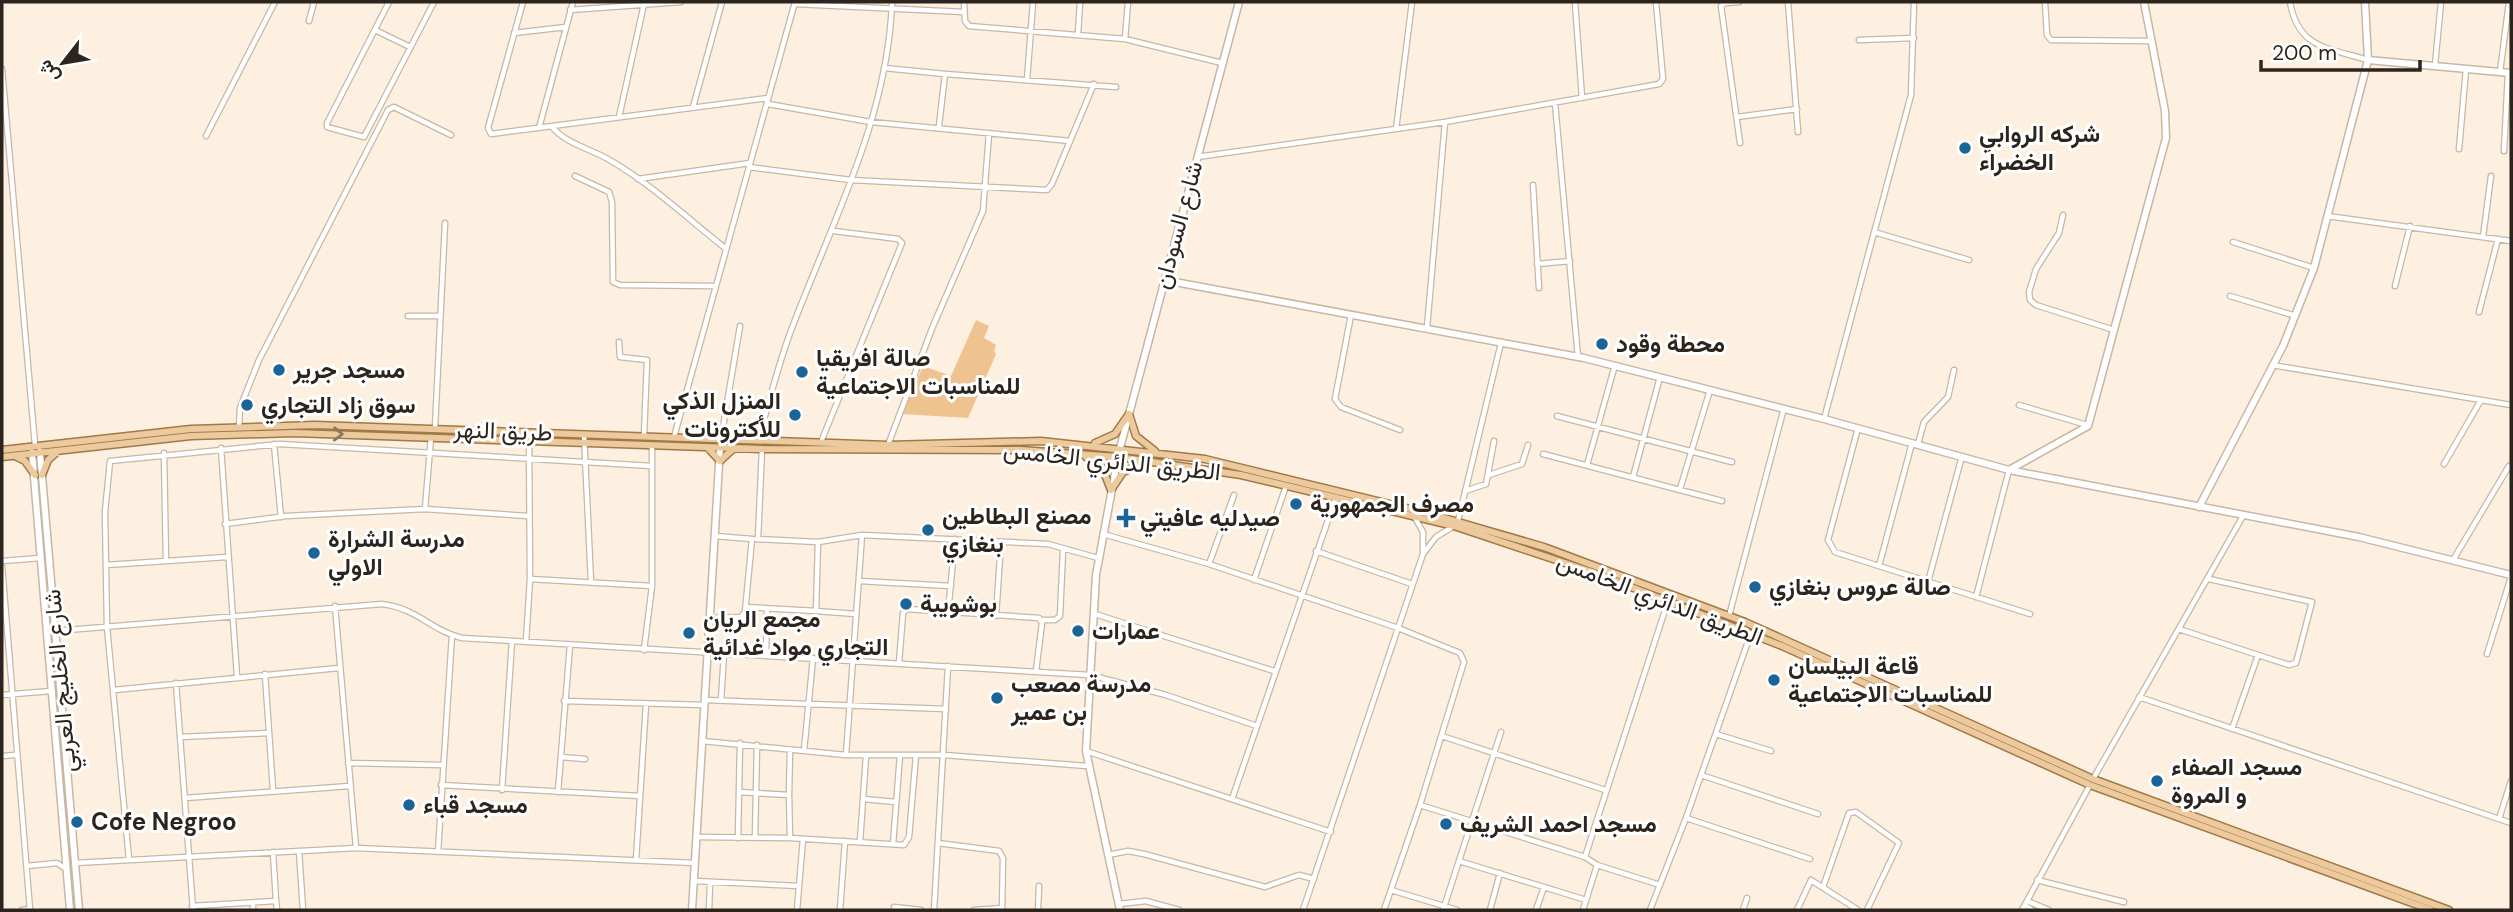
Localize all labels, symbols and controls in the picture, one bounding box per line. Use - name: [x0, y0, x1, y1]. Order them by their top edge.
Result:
- north arrow: [28, 28, 98, 98]
- scale bar: [2261, 28, 2420, 72]
- text: 200 m: [2272, 39, 2337, 67]
- text: ش: [32, 55, 65, 88]
- place label: شركه الروابي الخضراء: [1979, 118, 2100, 177]
- marker: شركه الروابي الخضراء: [1957, 140, 1973, 156]
- street label: شارع السودان: [1146, 157, 1210, 293]
- place label: محطة وقود: [1616, 328, 1725, 359]
- marker: محطة وقود: [1594, 336, 1610, 352]
- place label: صالة افريقيا للمناسبات الاجتماعية: [816, 342, 1020, 401]
- place label: مسجد جرير: [292, 354, 405, 385]
- marker: مسجد جرير: [271, 362, 287, 378]
- marker: صالة افريقيا للمناسبات الاجتماعية: [794, 364, 810, 380]
- place label: المنزل الذكي للأكترونات: [662, 385, 781, 444]
- place label: سوق زاد التجاري: [261, 389, 416, 425]
- marker: سوق زاد التجاري: [239, 397, 255, 413]
- marker: المنزل الذكي للأكترونات: [787, 407, 803, 423]
- street label: طريق النهر: [452, 413, 553, 448]
- one-way arrow: [333, 426, 344, 441]
- street label: الطريق الدائري الخامس: [1001, 434, 1222, 491]
- place label: مصرف الجمهورية: [1310, 488, 1474, 519]
- marker: مصرف الجمهورية: [1288, 496, 1304, 512]
- place label: مصنع البطاطين بنغازي: [942, 500, 1092, 564]
- place label: صيدليه عافيتي: [1140, 502, 1280, 538]
- marker: صيدليه عافيتي: [1118, 510, 1134, 526]
- marker: مصنع البطاطين بنغازي: [920, 522, 936, 538]
- place label: مدرسة الشرارة الاولي: [328, 523, 465, 587]
- marker: مدرسة الشرارة الاولي: [306, 545, 322, 561]
- street label: الطريق الدائري الخامس: [1551, 545, 1768, 656]
- place label: صالة عروس بنغازي: [1769, 571, 1951, 607]
- marker: صالة عروس بنغازي: [1747, 579, 1763, 595]
- street label: شارع الخليج العربي: [36, 588, 87, 774]
- place label: بوشويبة: [920, 588, 997, 619]
- marker: بوشويبة: [898, 596, 914, 612]
- place label: مجمع الريان التجاري مواد غدائية: [703, 603, 888, 667]
- place label: عمارات: [1092, 615, 1160, 646]
- marker: عمارات: [1070, 623, 1086, 639]
- marker: مجمع الريان التجاري مواد غدائية: [681, 625, 697, 641]
- place label: قاعة البيلسان للمناسبات الاجتماعية: [1788, 650, 1992, 709]
- place label: مدرسة مصعب بن عمير: [1010, 668, 1151, 727]
- marker: قاعة البيلسان للمناسبات الاجتماعية: [1766, 672, 1782, 688]
- marker: مدرسة مصعب بن عمير: [989, 690, 1005, 706]
- place label: مسجد الصفاء و المروة: [2171, 751, 2302, 810]
- marker: مسجد الصفاء و المروة: [2149, 773, 2165, 789]
- place label: مسجد قباء: [423, 789, 528, 820]
- marker: مسجد قباء: [401, 797, 417, 813]
- place label: Cofe Negroo: [91, 806, 237, 837]
- place label: مسجد احمد الشريف: [1460, 808, 1657, 839]
- marker: Cofe Negroo: [69, 814, 85, 830]
- marker: مسجد احمد الشريف: [1438, 816, 1454, 832]

